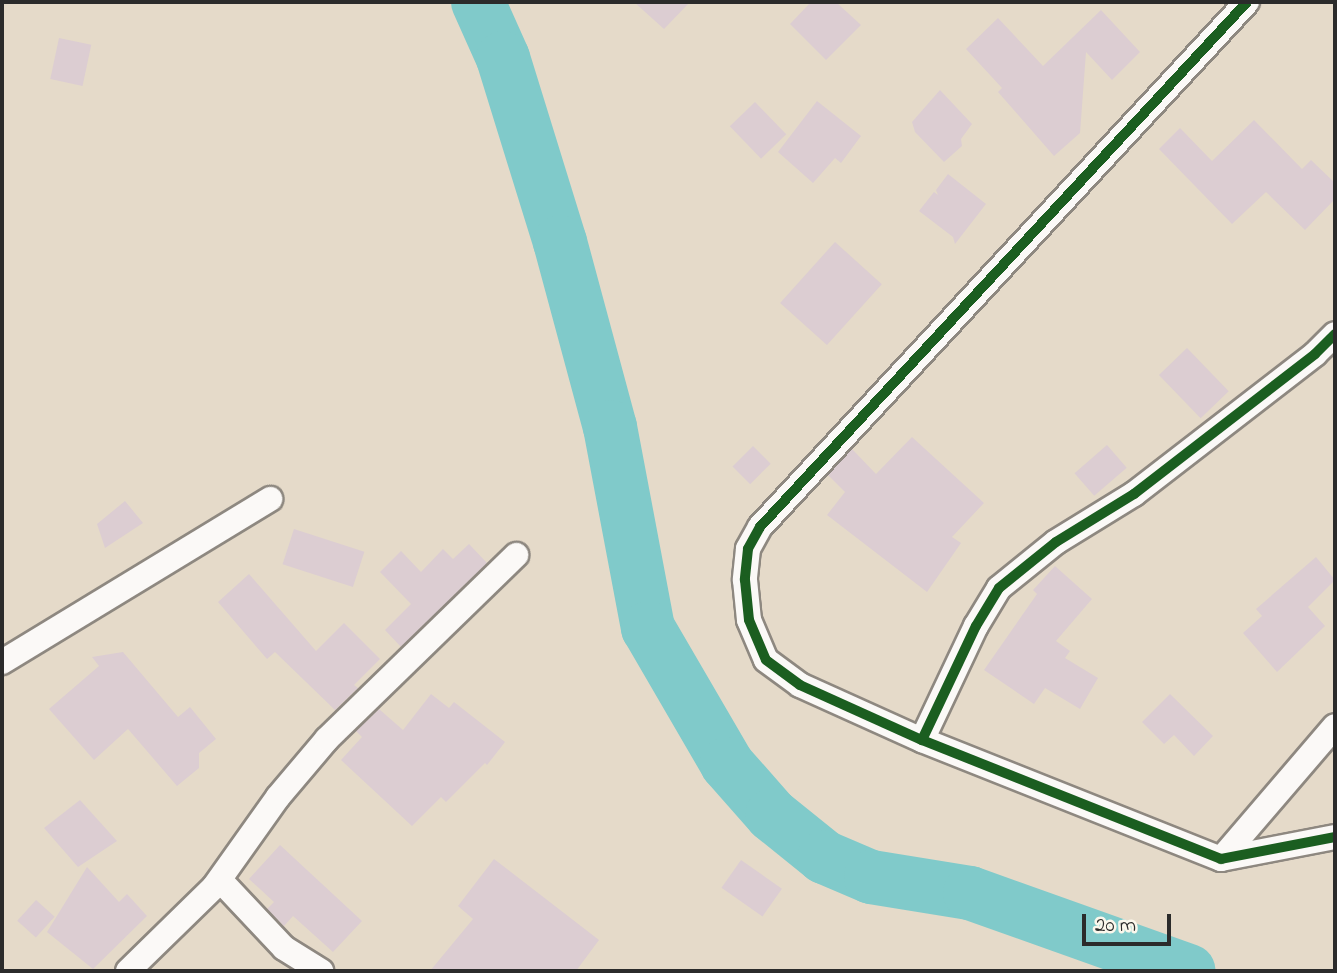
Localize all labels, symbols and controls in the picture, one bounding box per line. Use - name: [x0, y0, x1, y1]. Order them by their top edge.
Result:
- scale bar: [1085, 900, 1174, 944]
- text: 20 m: [1095, 911, 1136, 941]

